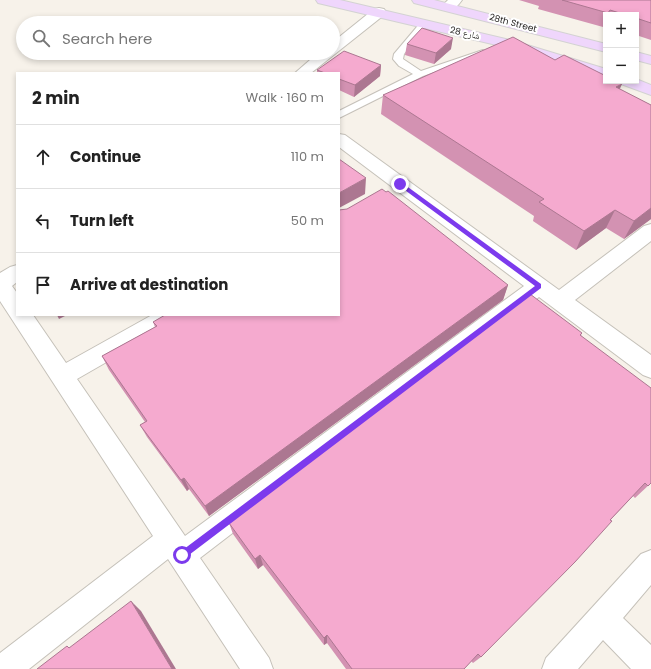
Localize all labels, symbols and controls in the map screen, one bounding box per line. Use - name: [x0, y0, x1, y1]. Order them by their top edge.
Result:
- street label: 28th Street: [488, 11, 538, 35]
- map controls: [603, 12, 639, 84]
- button: +: [603, 12, 639, 48]
- search box: [16, 16, 340, 60]
- street label: شارع 28: [449, 24, 481, 42]
- icon: search: [30, 27, 52, 49]
- text: Search here: [62, 28, 152, 49]
- button: −: [603, 48, 639, 84]
- text: 2 min: [32, 86, 80, 110]
- text: Walk · 160 m: [245, 88, 324, 107]
- icon: ahead: [32, 146, 54, 168]
- text: Continue: [70, 146, 141, 167]
- text: 110 m: [291, 147, 324, 166]
- route end: [391, 175, 409, 193]
- icon: left: [32, 210, 54, 232]
- text: Turn left: [70, 210, 134, 231]
- text: 50 m: [291, 211, 324, 230]
- icon: arrive: [32, 274, 54, 296]
- text: Arrive at destination: [70, 274, 228, 295]
- route start: [173, 546, 191, 564]

